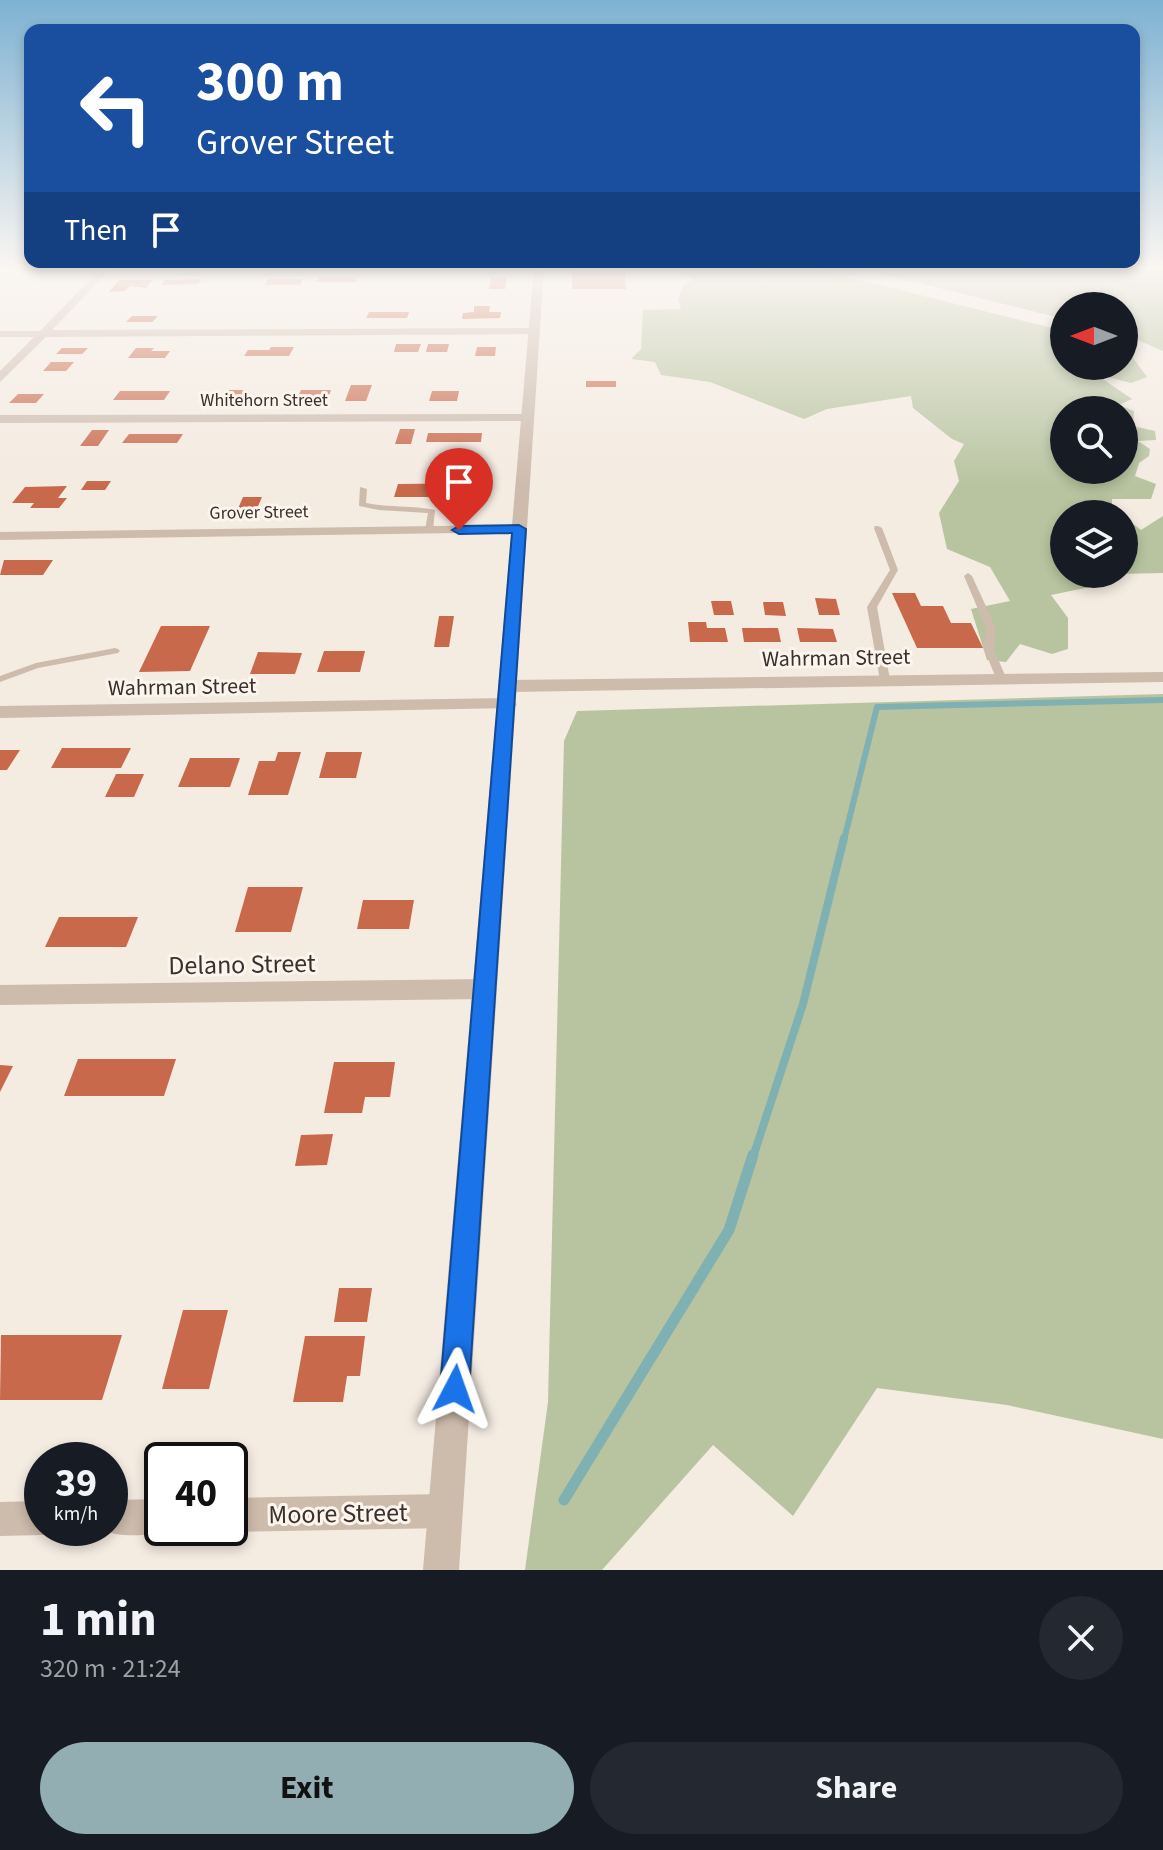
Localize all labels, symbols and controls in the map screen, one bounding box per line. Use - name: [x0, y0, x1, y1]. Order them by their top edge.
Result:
- text: 300 m: [196, 43, 344, 122]
- icon: left: [64, 56, 168, 160]
- text: Grover Street: [196, 117, 394, 168]
- icon: arrive: [144, 208, 188, 252]
- text: Then: [64, 209, 128, 252]
- north arrow: [1050, 292, 1138, 380]
- map controls: [1050, 292, 1138, 588]
- street label: Whitehorn Street: [200, 388, 328, 413]
- button: search: [1050, 396, 1138, 484]
- pin: [425, 448, 493, 530]
- icon: arrive: [437, 460, 481, 504]
- street label: Grover Street: [209, 499, 309, 526]
- button: layers: [1050, 500, 1138, 588]
- street label: Wahrman Street: [761, 641, 911, 675]
- street label: Wahrman Street: [107, 670, 257, 704]
- street label: Delano Street: [168, 945, 316, 984]
- position arrow: [413, 1347, 497, 1431]
- speed limit sign: 40: [144, 1442, 248, 1546]
- text: 39: [55, 1455, 97, 1512]
- street label: Moore Street: [268, 1494, 408, 1533]
- text: km/h: [54, 1500, 98, 1528]
- text: 1 min: [40, 1586, 157, 1654]
- button: close: [1039, 1596, 1123, 1680]
- text: 320 m · 21:24: [40, 1650, 181, 1687]
- button: Exit: [40, 1742, 574, 1834]
- button: Share: [590, 1742, 1123, 1834]

